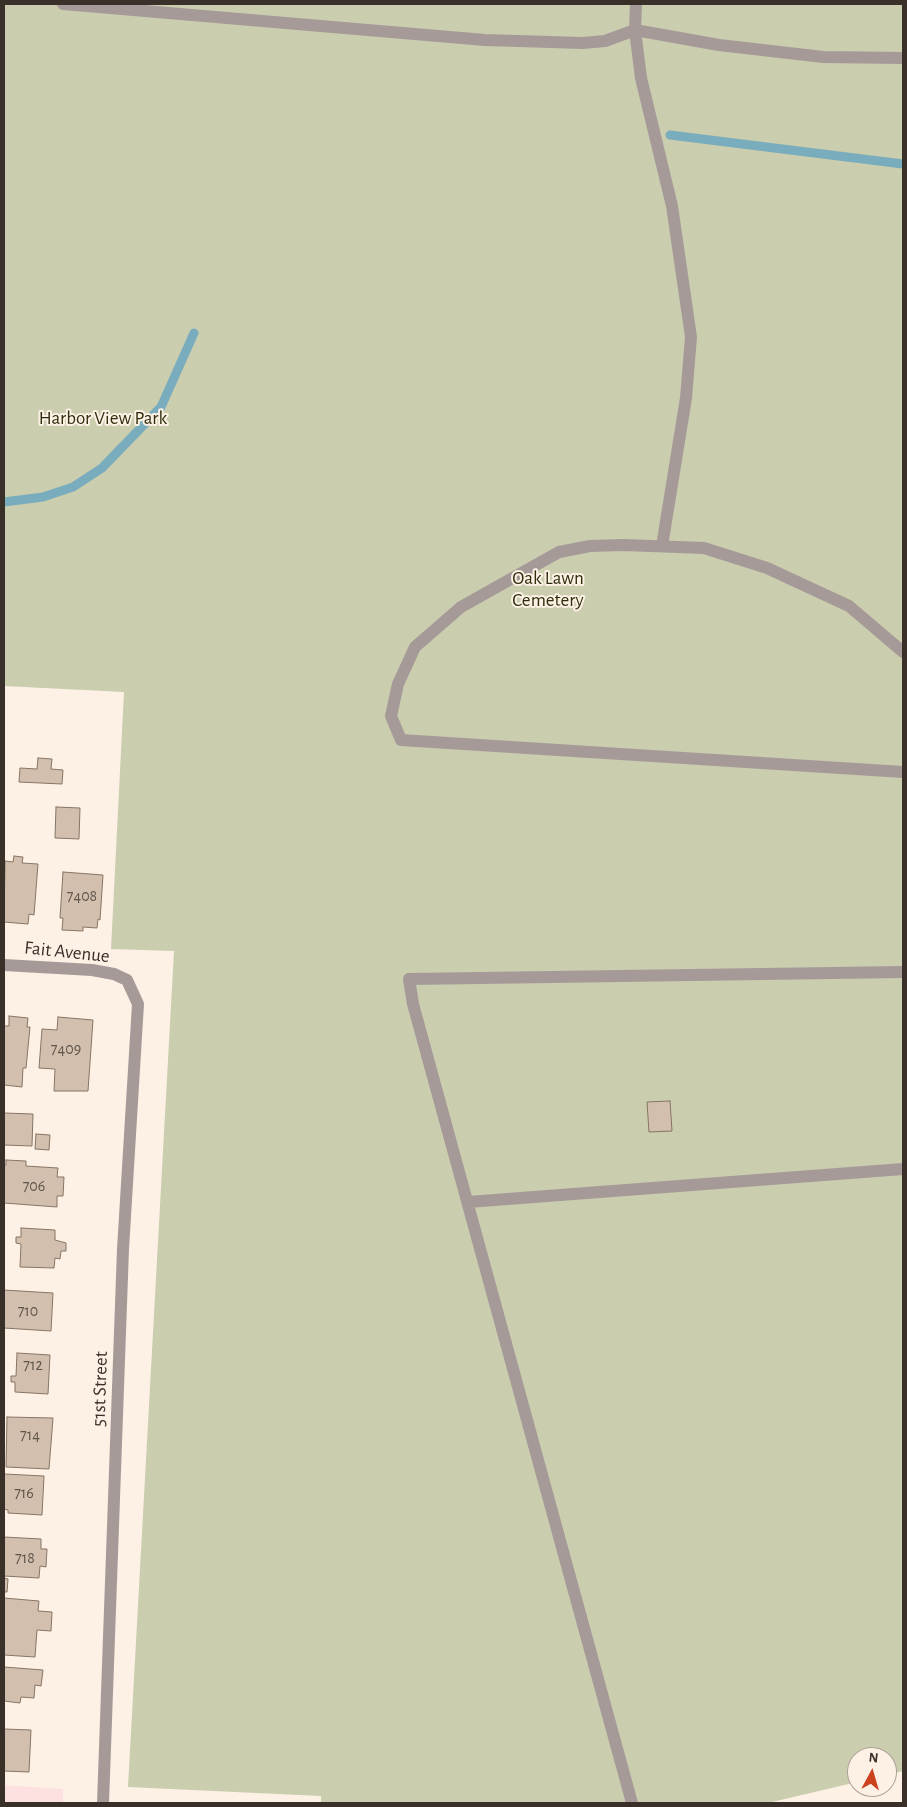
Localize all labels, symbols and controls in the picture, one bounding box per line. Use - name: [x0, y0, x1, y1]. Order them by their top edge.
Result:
- park label: Harbor View Park: [39, 407, 167, 429]
- park label: Oak Lawn Cemetery: [512, 567, 584, 611]
- house number: 7408: [67, 886, 97, 906]
- street label: Fait Avenue: [23, 936, 111, 968]
- house number: 7409: [51, 1039, 81, 1059]
- house number: 706: [23, 1176, 45, 1196]
- house number: 710: [18, 1301, 38, 1321]
- street label: 51st Street: [87, 1351, 113, 1427]
- house number: 712: [23, 1355, 43, 1375]
- house number: 714: [20, 1425, 40, 1445]
- house number: 716: [14, 1483, 34, 1503]
- house number: 718: [15, 1548, 35, 1568]
- north arrow: [847, 1747, 897, 1797]
- text: N: [868, 1751, 879, 1766]

